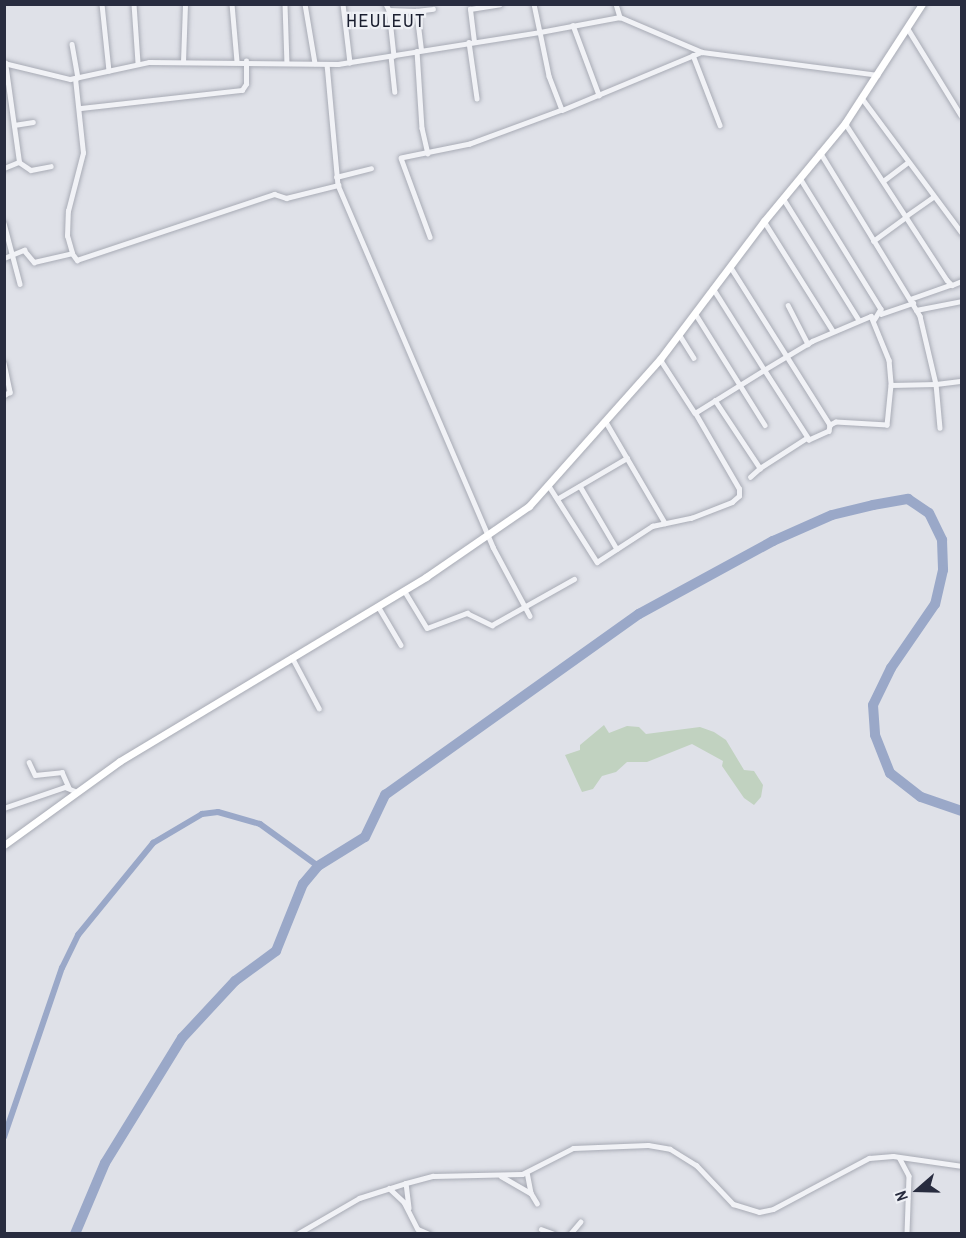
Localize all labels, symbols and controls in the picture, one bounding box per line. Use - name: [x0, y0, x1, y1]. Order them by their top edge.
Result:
- district label: HEULEUT: [346, 10, 426, 32]
- north arrow: [888, 1160, 948, 1220]
- text: N: [889, 1188, 913, 1204]

